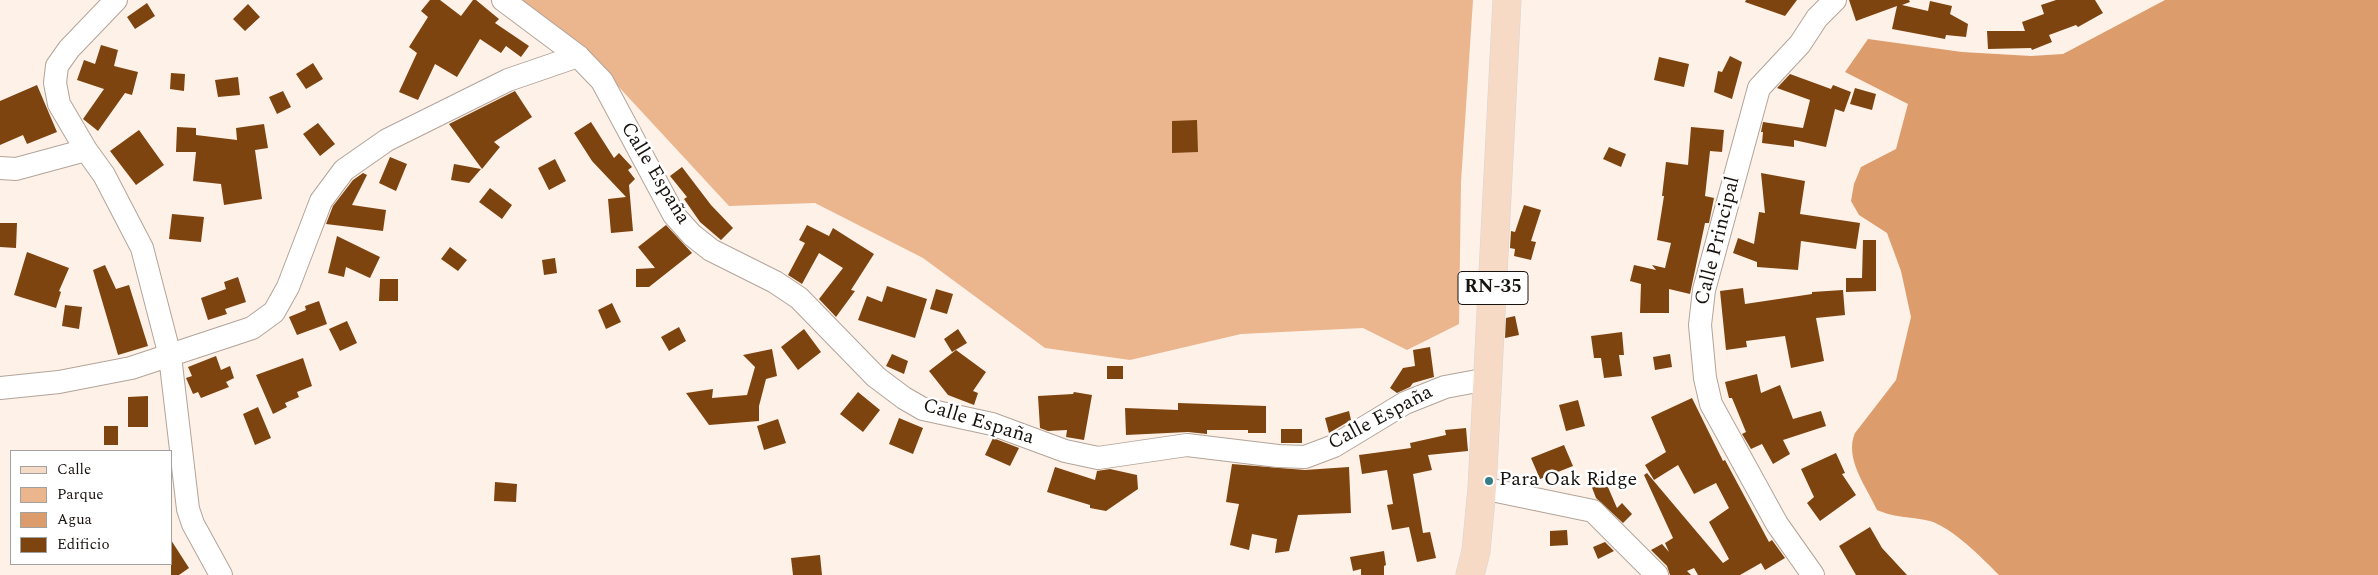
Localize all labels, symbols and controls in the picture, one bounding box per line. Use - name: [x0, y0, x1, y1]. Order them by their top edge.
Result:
- street label: Calle España: [614, 119, 694, 229]
- street label: Calle Principal: [1691, 174, 1747, 308]
- road number: RN-35: [1458, 272, 1528, 304]
- street label: Calle España: [1325, 381, 1437, 457]
- street label: Calle España: [920, 395, 1036, 451]
- legend: [10, 450, 172, 565]
- text: Calle: [57, 458, 91, 481]
- place label: Para Oak Ridge: [1499, 469, 1637, 493]
- marker: Para Oak Ridge: [1483, 475, 1495, 487]
- text: Parque: [57, 483, 104, 506]
- text: Agua: [57, 508, 92, 531]
- text: Edificio: [57, 533, 110, 556]

